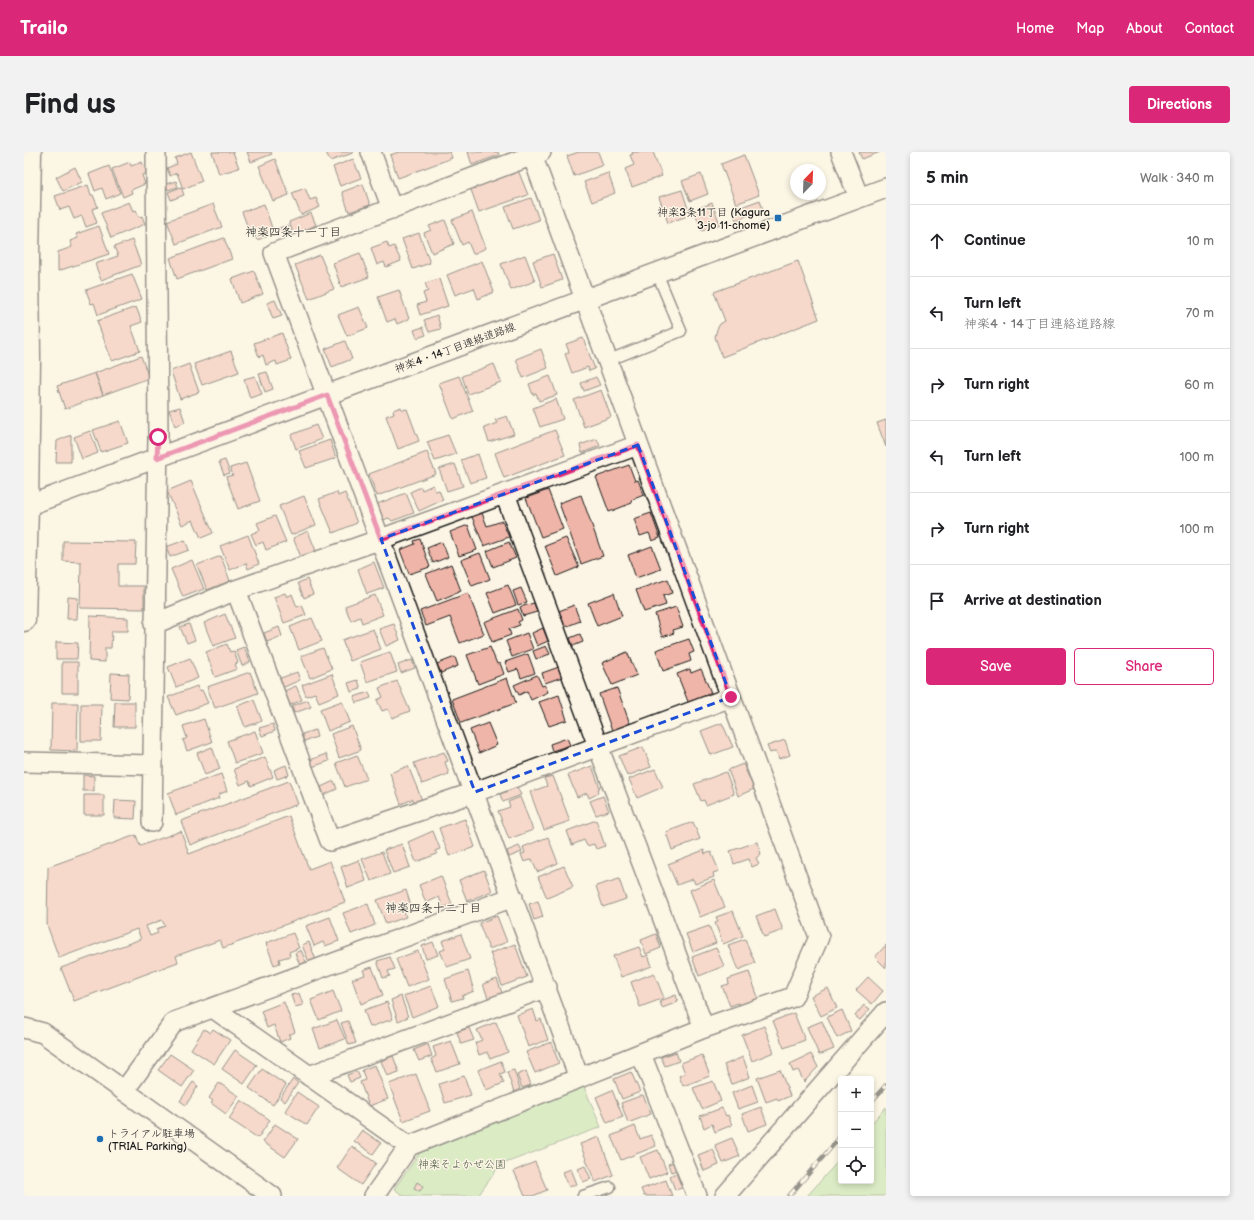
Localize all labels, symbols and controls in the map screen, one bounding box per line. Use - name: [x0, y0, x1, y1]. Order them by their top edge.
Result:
- text: Trailo: [20, 17, 68, 40]
- text: Home: [1016, 20, 1054, 37]
- text: Map: [1076, 20, 1104, 37]
- text: About: [1126, 20, 1163, 37]
- text: Contact: [1185, 20, 1234, 37]
- button: Directions: [1129, 86, 1230, 123]
- text: Find us: [24, 88, 116, 121]
- north arrow: [790, 164, 826, 200]
- text: 5 min: [926, 168, 969, 188]
- text: Walk · 340 m: [1140, 170, 1214, 186]
- place label: 神楽3条11丁目 (Kagura 3-jo 11-chome): [657, 206, 770, 232]
- marker: 神楽3条11丁目 (Kagura 3-jo 11-chome): [773, 213, 783, 223]
- district label: 神楽四条十一丁目: [245, 225, 341, 240]
- icon: ahead: [926, 230, 948, 252]
- text: Continue: [964, 231, 1026, 250]
- text: 10 m: [1187, 233, 1214, 249]
- text: Turn left: [964, 294, 1021, 313]
- icon: left: [926, 302, 948, 324]
- text: 70 m: [1186, 305, 1214, 321]
- text: 神楽4・14丁目連絡道路線: [964, 316, 1115, 332]
- street label: 神楽4・14丁目連絡道路線: [393, 320, 517, 376]
- icon: right: [926, 374, 948, 396]
- text: Turn right: [964, 375, 1029, 394]
- text: 60 m: [1184, 377, 1214, 393]
- route start: [149, 428, 167, 446]
- icon: left: [926, 446, 948, 468]
- text: Turn left: [964, 447, 1021, 466]
- text: 100 m: [1179, 449, 1214, 465]
- icon: right: [926, 518, 948, 540]
- text: Turn right: [964, 519, 1029, 538]
- text: 100 m: [1179, 521, 1214, 537]
- icon: arrive: [926, 590, 948, 612]
- text: Arrive at destination: [964, 591, 1102, 610]
- button: Save: [926, 648, 1066, 685]
- button: Share: [1074, 648, 1214, 685]
- route end: [722, 688, 740, 706]
- district label: 神楽四条十二丁目: [385, 901, 481, 916]
- map controls: [838, 1076, 874, 1184]
- button: +: [838, 1076, 874, 1112]
- button: −: [838, 1112, 874, 1148]
- place label: トライアル駐車場 (TRIAL Parking): [108, 1127, 195, 1153]
- marker: トライアル駐車場 (TRIAL Parking): [95, 1134, 105, 1144]
- button: locate: [838, 1148, 874, 1184]
- park label: 神楽そよかぜ公園: [418, 1158, 506, 1171]

